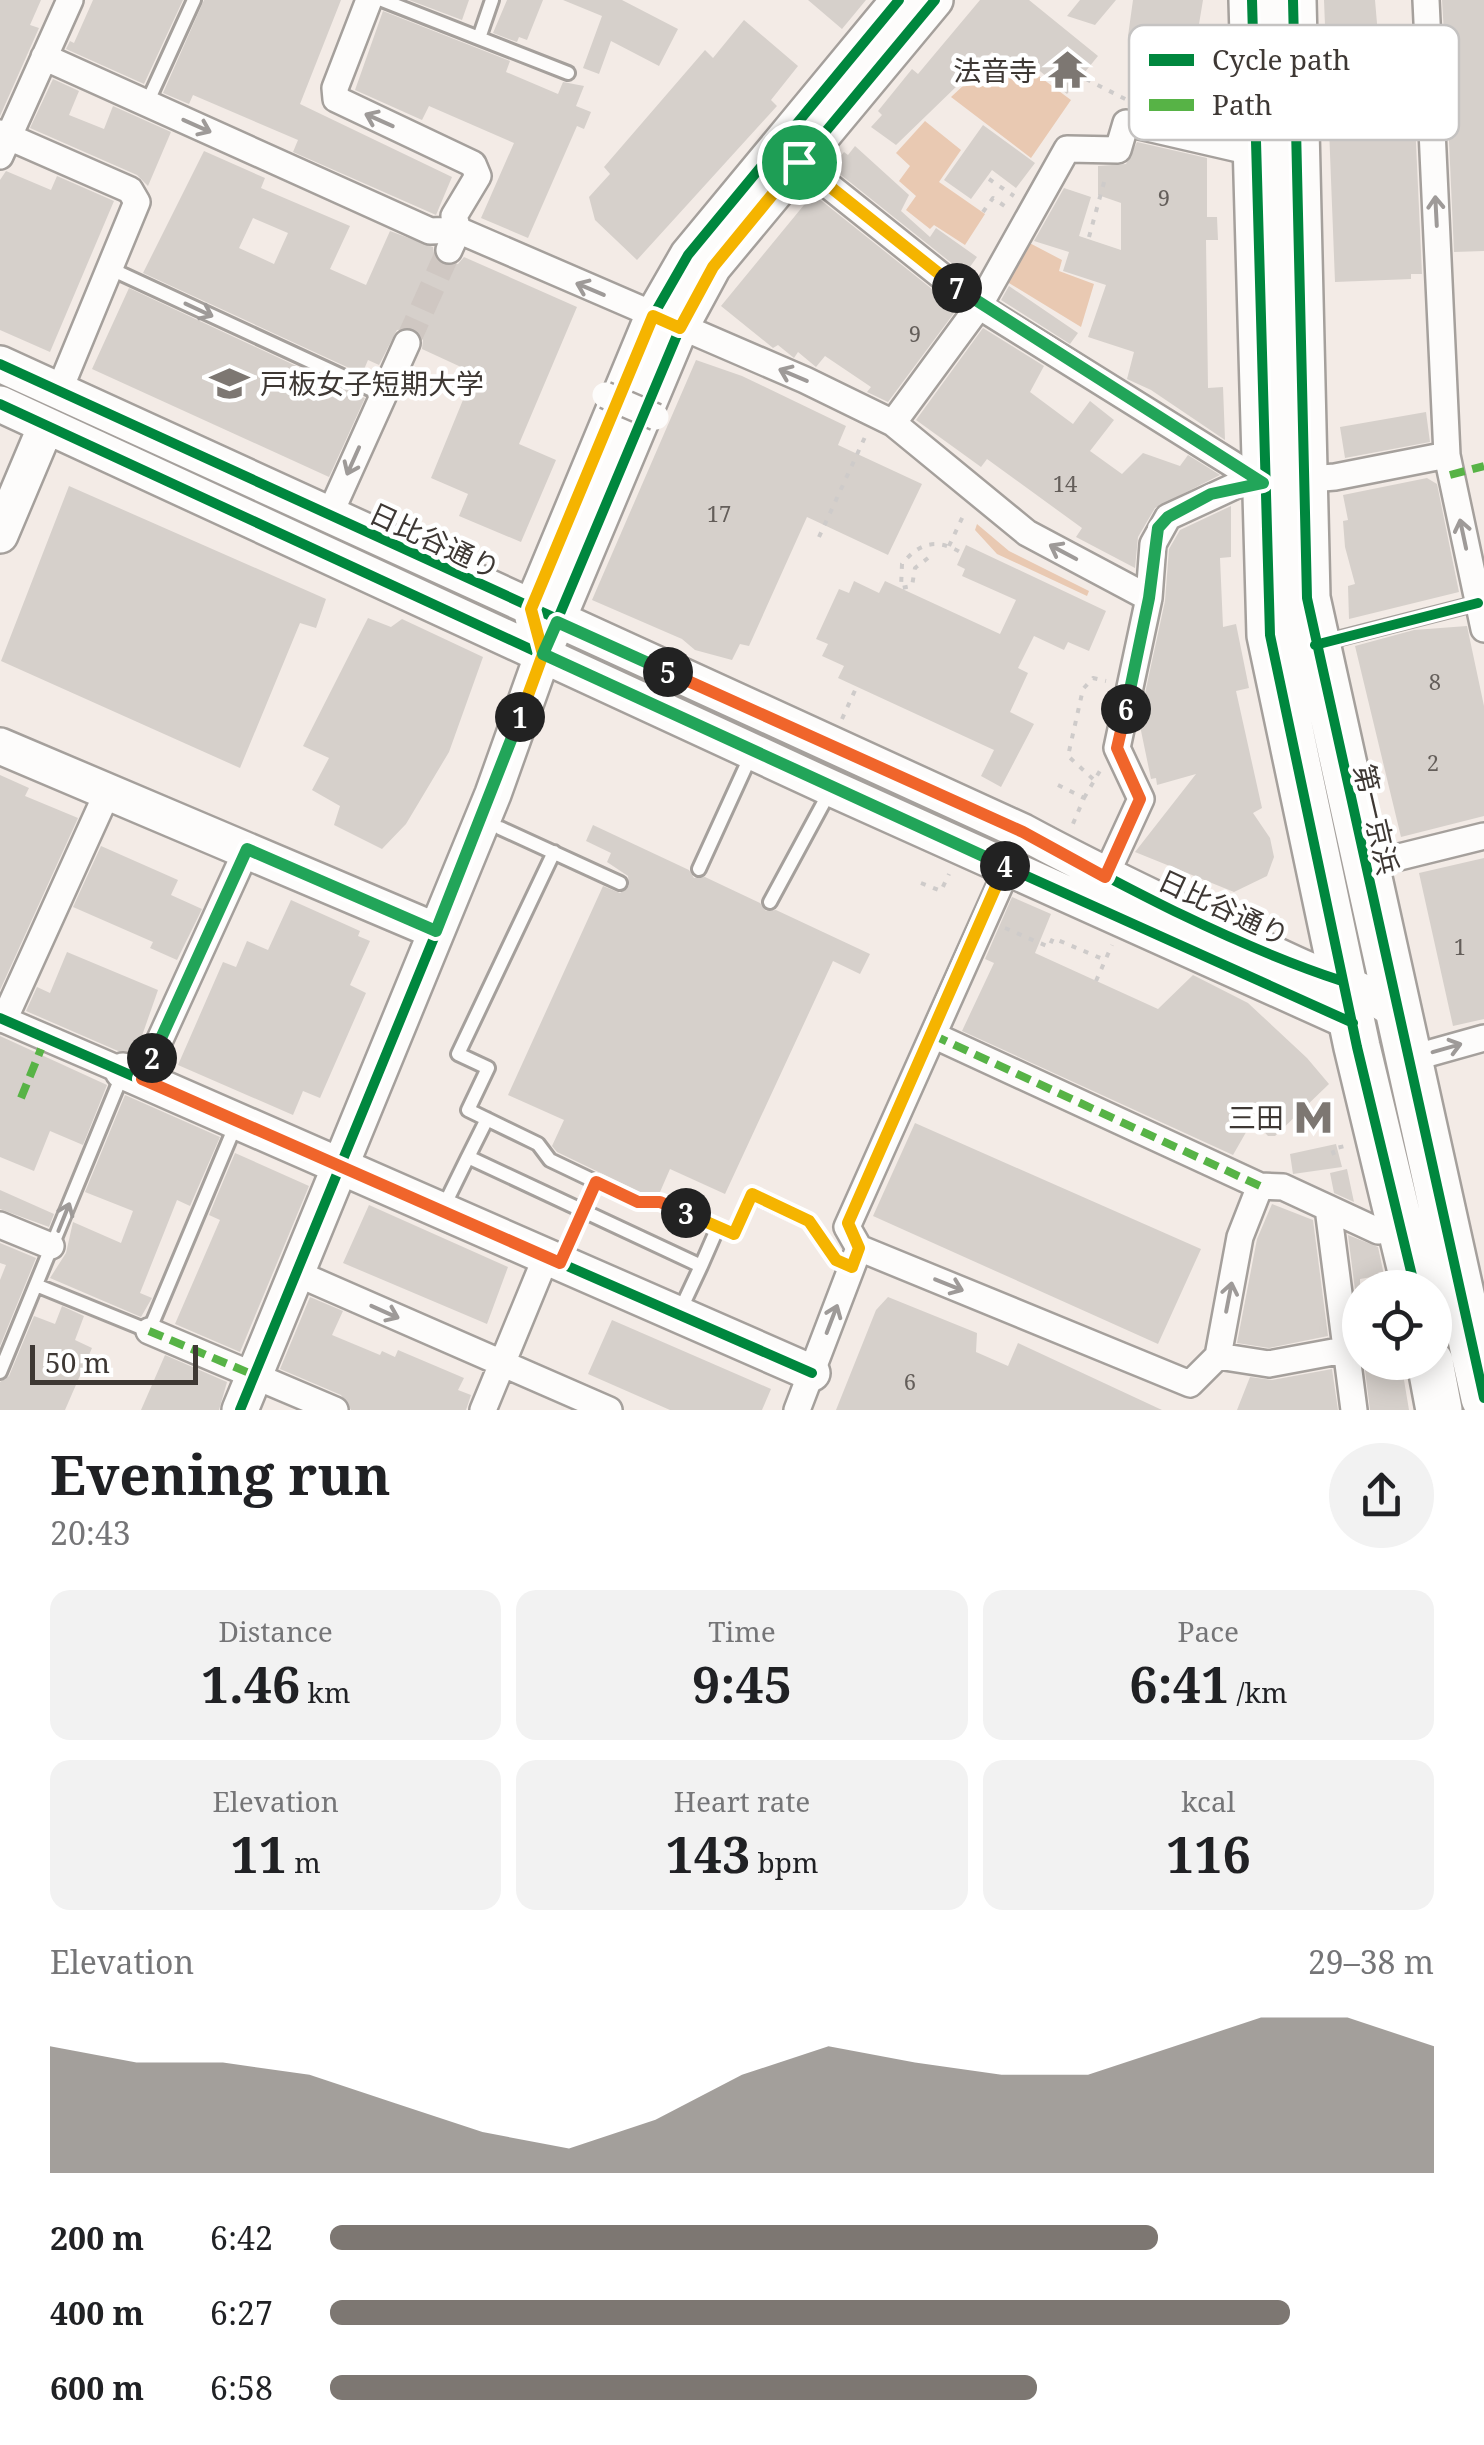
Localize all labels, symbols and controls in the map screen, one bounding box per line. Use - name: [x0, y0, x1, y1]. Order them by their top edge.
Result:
- legend: [1129, 25, 1459, 140]
- text: Cycle path: [1212, 40, 1350, 78]
- temple icon: 法音寺: [1046, 49, 1088, 91]
- place label: 法音寺: [953, 51, 1037, 89]
- text: Path: [1212, 85, 1272, 123]
- one-way arrow: [365, 110, 395, 129]
- one-way arrow: [181, 118, 212, 136]
- pin: [757, 120, 842, 205]
- icon: arrive: [772, 135, 827, 190]
- house number: 9: [1158, 182, 1170, 212]
- one-way arrow: [1426, 195, 1445, 227]
- pin: 7: [932, 263, 982, 313]
- text: 7: [949, 269, 965, 307]
- one-way arrow: [575, 279, 606, 297]
- one-way arrow: [184, 301, 214, 320]
- house number: 9: [909, 318, 921, 348]
- school or university icon: 戸板女子短期大学: [209, 362, 251, 404]
- place label: 戸板女子短期大学: [260, 364, 484, 402]
- one-way arrow: [778, 365, 809, 383]
- one-way arrow: [343, 445, 361, 476]
- house number: 14: [1053, 468, 1077, 498]
- street label: 日比谷通り: [364, 493, 506, 587]
- house number: 17: [707, 498, 731, 528]
- one-way arrow: [1452, 519, 1471, 551]
- one-way arrow: [1048, 542, 1078, 561]
- pin: 5: [643, 647, 693, 697]
- text: 5: [660, 653, 676, 691]
- house number: 8: [1429, 666, 1441, 696]
- pin: 6: [1101, 684, 1151, 734]
- text: 6: [1118, 690, 1134, 728]
- pin: 1: [495, 692, 545, 742]
- text: 1: [512, 698, 528, 736]
- house number: 2: [1427, 747, 1439, 777]
- street label: 第一京浜: [1346, 760, 1408, 878]
- pin: 4: [980, 841, 1030, 891]
- text: 4: [997, 847, 1013, 885]
- street label: 日比谷通り: [1153, 860, 1295, 954]
- house number: 1: [1454, 931, 1466, 961]
- pin: 2: [127, 1033, 177, 1083]
- one-way arrow: [1430, 1038, 1462, 1057]
- text: 2: [144, 1039, 160, 1077]
- metro station icon: 三田: [1293, 1096, 1335, 1138]
- place label: 三田: [1228, 1098, 1284, 1136]
- pin: 3: [661, 1188, 711, 1238]
- text: 3: [678, 1194, 694, 1232]
- one-way arrow: [56, 1202, 74, 1233]
- map controls: [1342, 1270, 1452, 1380]
- button: locate: [1342, 1270, 1452, 1380]
- one-way arrow: [933, 1278, 964, 1296]
- one-way arrow: [1220, 1282, 1239, 1314]
- one-way arrow: [369, 1304, 400, 1322]
- one-way arrow: [824, 1304, 842, 1335]
- scale bar: [30, 1340, 198, 1384]
- text: 50 m: [45, 1343, 110, 1381]
- house number: 6: [904, 1366, 916, 1396]
- text: Evening run: [50, 1436, 391, 1511]
- button: share: [1329, 1443, 1434, 1548]
- text: 20:43: [50, 1511, 131, 1554]
- text: Distance: [218, 1612, 333, 1650]
- text: Time: [708, 1612, 776, 1650]
- text: Pace: [1178, 1612, 1239, 1650]
- text: 1.46: [201, 1650, 300, 1718]
- text: 9:45: [692, 1650, 792, 1718]
- text: 6:41: [1129, 1650, 1229, 1718]
- text: km: [300, 1673, 350, 1711]
- text: /km: [1229, 1673, 1287, 1711]
- text: Elevation: [213, 1782, 339, 1820]
- text: Heart rate: [674, 1782, 810, 1820]
- text: kcal: [1181, 1782, 1235, 1820]
- text: 11: [231, 1820, 287, 1888]
- text: 143: [666, 1820, 750, 1888]
- text: 116: [1166, 1820, 1251, 1888]
- text: m: [287, 1843, 321, 1881]
- text: bpm: [750, 1843, 818, 1881]
- text: Elevation: [50, 1940, 194, 1983]
- text: 29–38 m: [1308, 1940, 1434, 1983]
- text: 200 m: [50, 2216, 144, 2259]
- text: 6:42: [210, 2216, 273, 2259]
- text: 400 m: [50, 2291, 144, 2334]
- text: 6:27: [210, 2291, 273, 2334]
- text: 600 m: [50, 2366, 144, 2409]
- text: 6:58: [210, 2366, 273, 2409]

